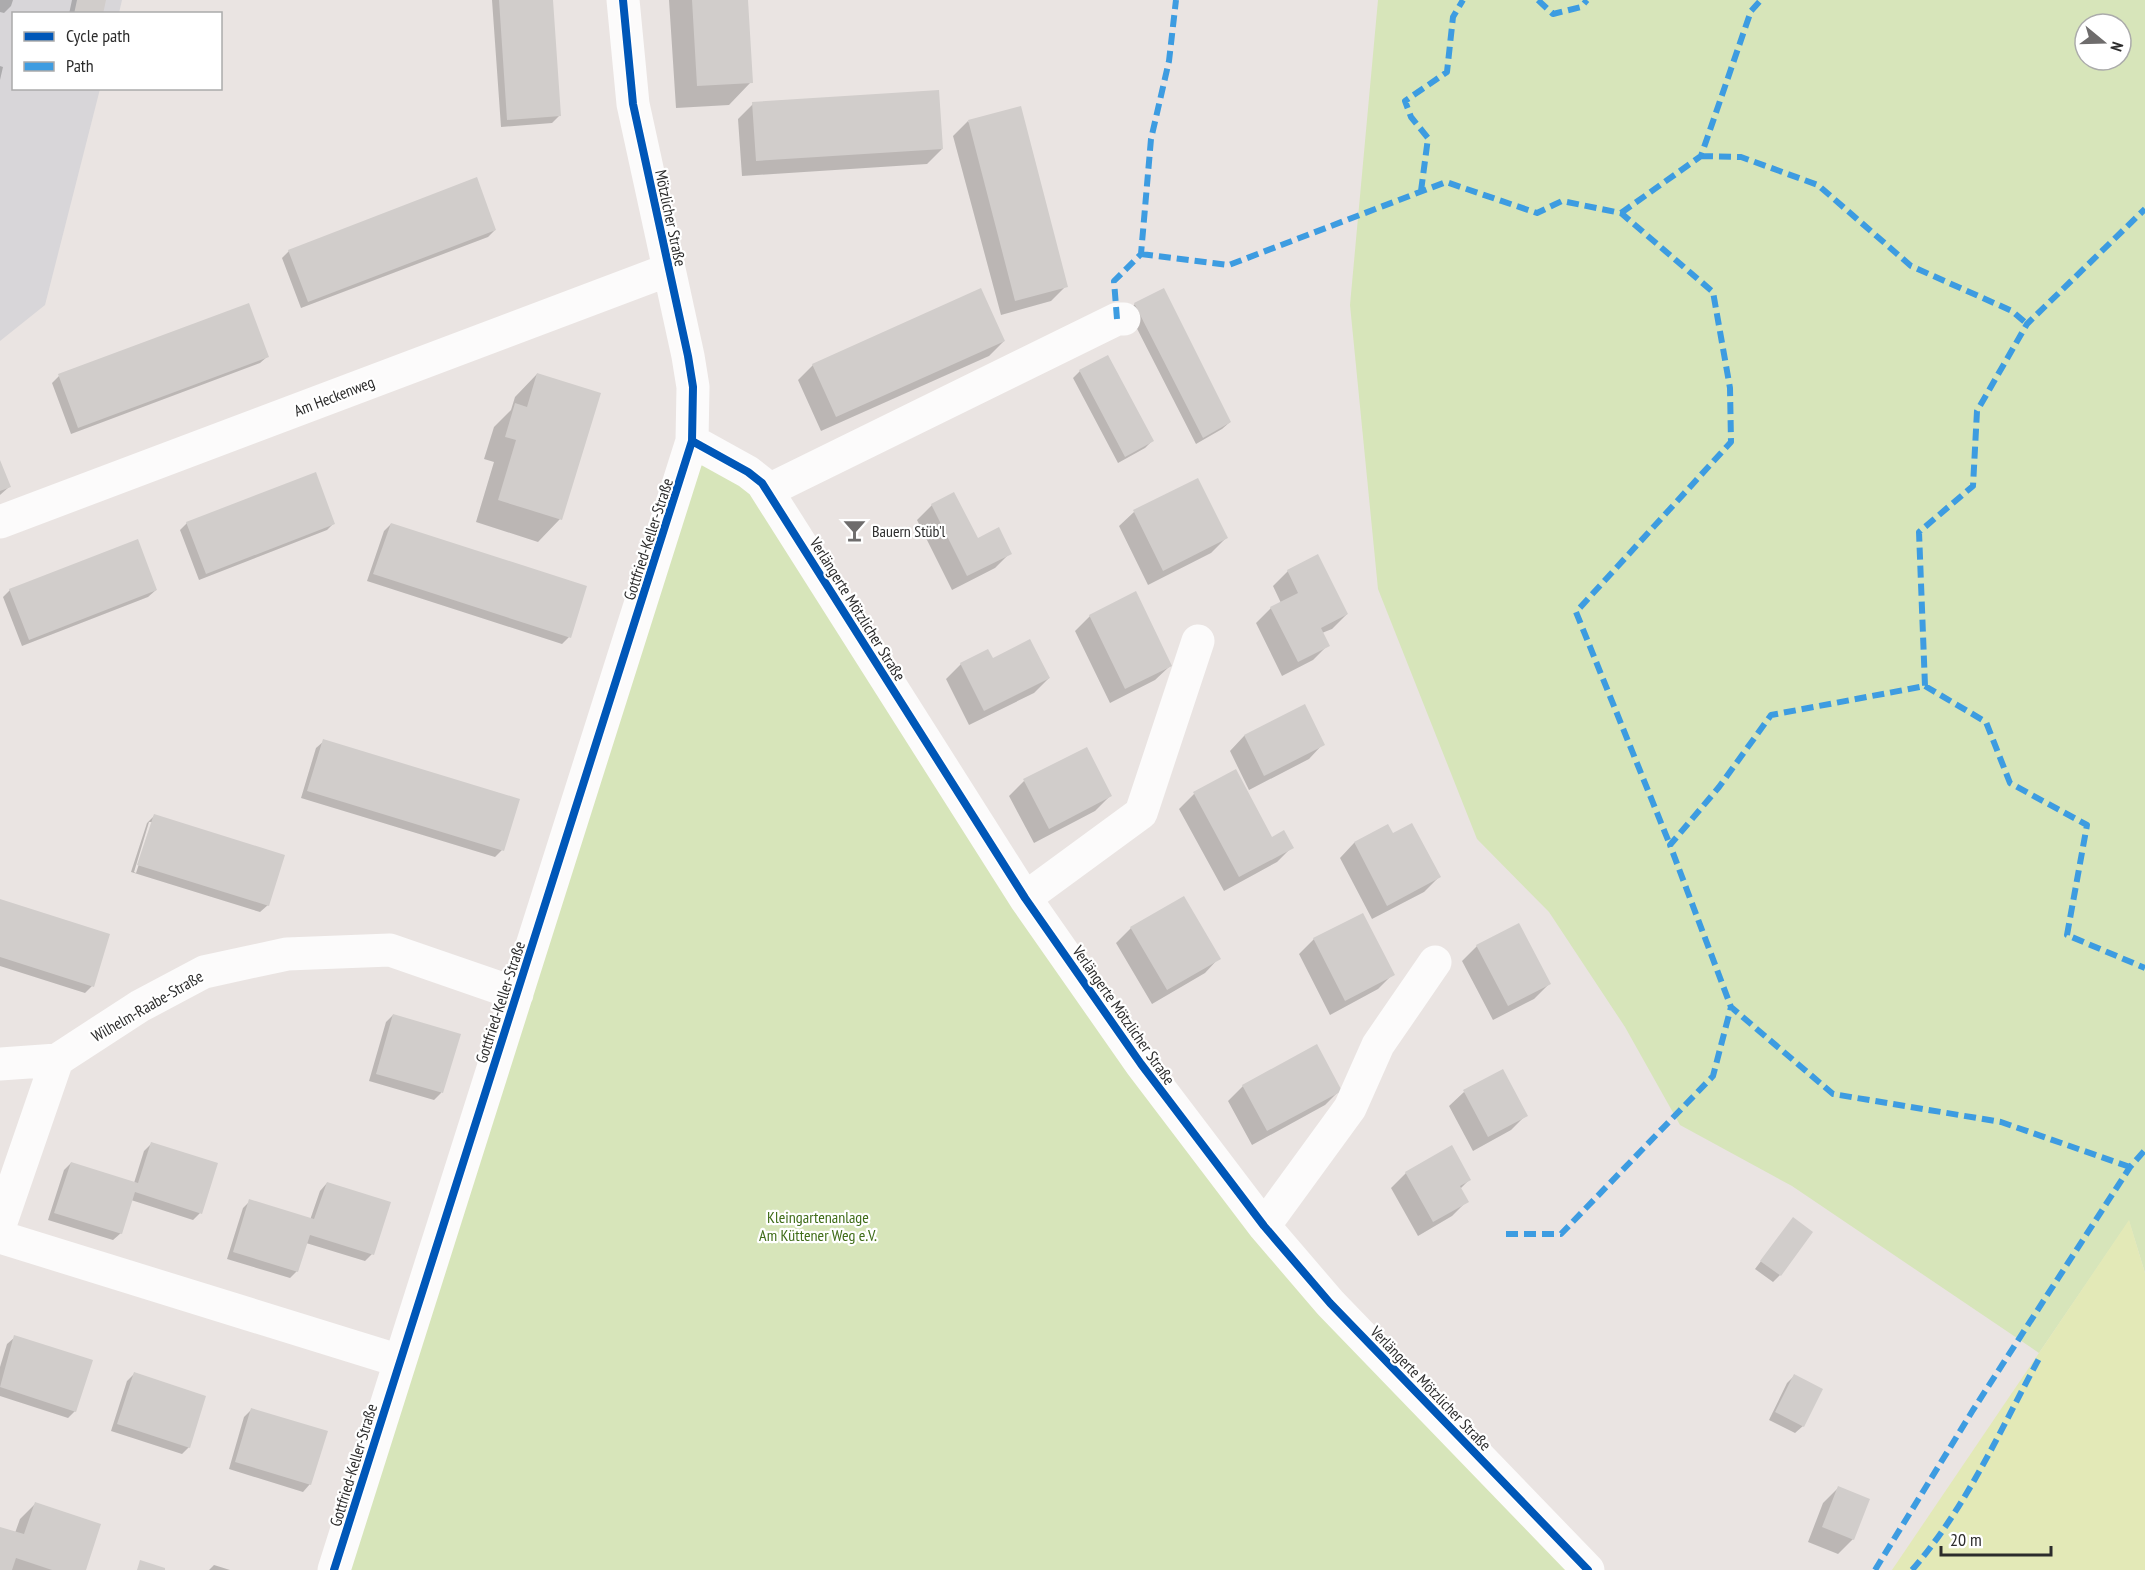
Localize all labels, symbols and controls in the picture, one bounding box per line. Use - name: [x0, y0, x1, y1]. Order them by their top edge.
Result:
- legend: [12, 12, 222, 90]
- north arrow: [2073, 12, 2133, 72]
- text: Cycle path: [66, 24, 130, 47]
- text: N: [2106, 40, 2128, 54]
- text: Path: [66, 54, 94, 77]
- street label: Mötzlicher Straße: [651, 168, 691, 268]
- street label: Am Heckenweg: [291, 372, 377, 420]
- street label: Gottfried-Keller-Straße: [619, 475, 677, 603]
- bar icon: Bauern Stüb'l: [841, 518, 867, 544]
- place label: Bauern Stüb'l: [872, 521, 946, 541]
- street label: Verlängerte Mötzlicher Straße: [805, 533, 910, 684]
- street label: Gottfried-Keller-Straße: [471, 938, 529, 1066]
- street label: Verlängerte Mötzlicher Straße: [1068, 941, 1180, 1088]
- street label: Wilhelm-Raabe-Straße: [88, 966, 206, 1046]
- park label: Kleingartenanlage Am Küttener Weg e.V.: [759, 1207, 877, 1245]
- street label: Verlängerte Mötzlicher Straße: [1366, 1321, 1496, 1454]
- street label: Gottfried-Keller-Straße: [325, 1401, 381, 1529]
- scale bar: [1941, 1519, 2050, 1557]
- text: 20 m: [1950, 1528, 1982, 1551]

